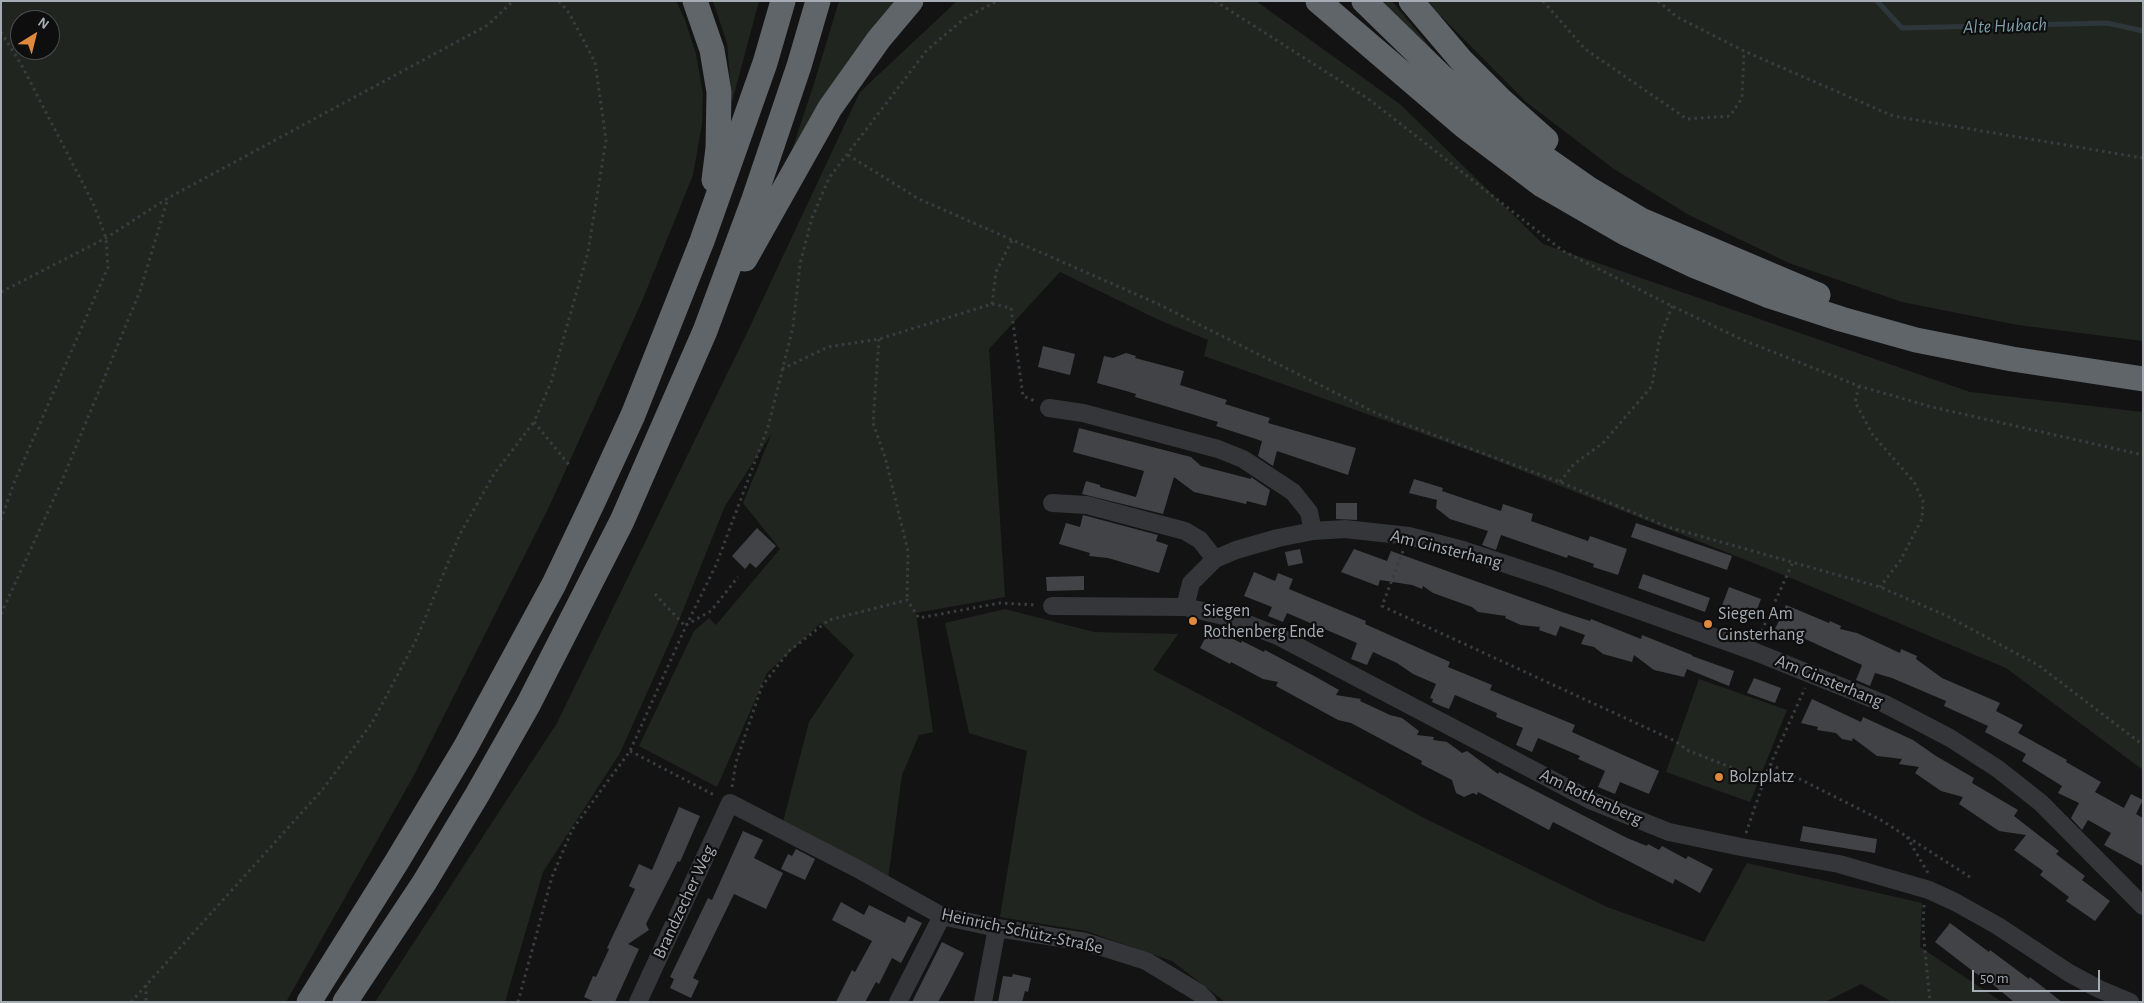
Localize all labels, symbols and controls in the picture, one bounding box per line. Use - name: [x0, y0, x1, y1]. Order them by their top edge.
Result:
- north arrow: [10, 10, 60, 60]
- water label: Alte Hubach: [1963, 13, 2047, 39]
- text: N: [35, 15, 51, 32]
- street label: Am Ginsterhang: [1388, 525, 1504, 573]
- place label: Siegen Rothenberg Ende: [1203, 600, 1324, 642]
- place label: Siegen Am Ginsterhang: [1718, 603, 1804, 646]
- marker: Siegen Rothenberg Ende: [1187, 615, 1199, 627]
- marker: Siegen Am Ginsterhang: [1702, 618, 1714, 630]
- street label: Am Ginsterhang: [1772, 650, 1886, 712]
- street label: Am Rothenberg: [1536, 764, 1646, 830]
- place label: Bolzplatz: [1729, 766, 1794, 788]
- marker: Bolzplatz: [1713, 771, 1725, 783]
- street label: Brandzecher Weg: [648, 842, 720, 962]
- street label: Heinrich-Schütz-Straße: [939, 903, 1105, 959]
- scale bar: [1974, 960, 2102, 992]
- text: 50 m: [1980, 971, 2009, 986]

